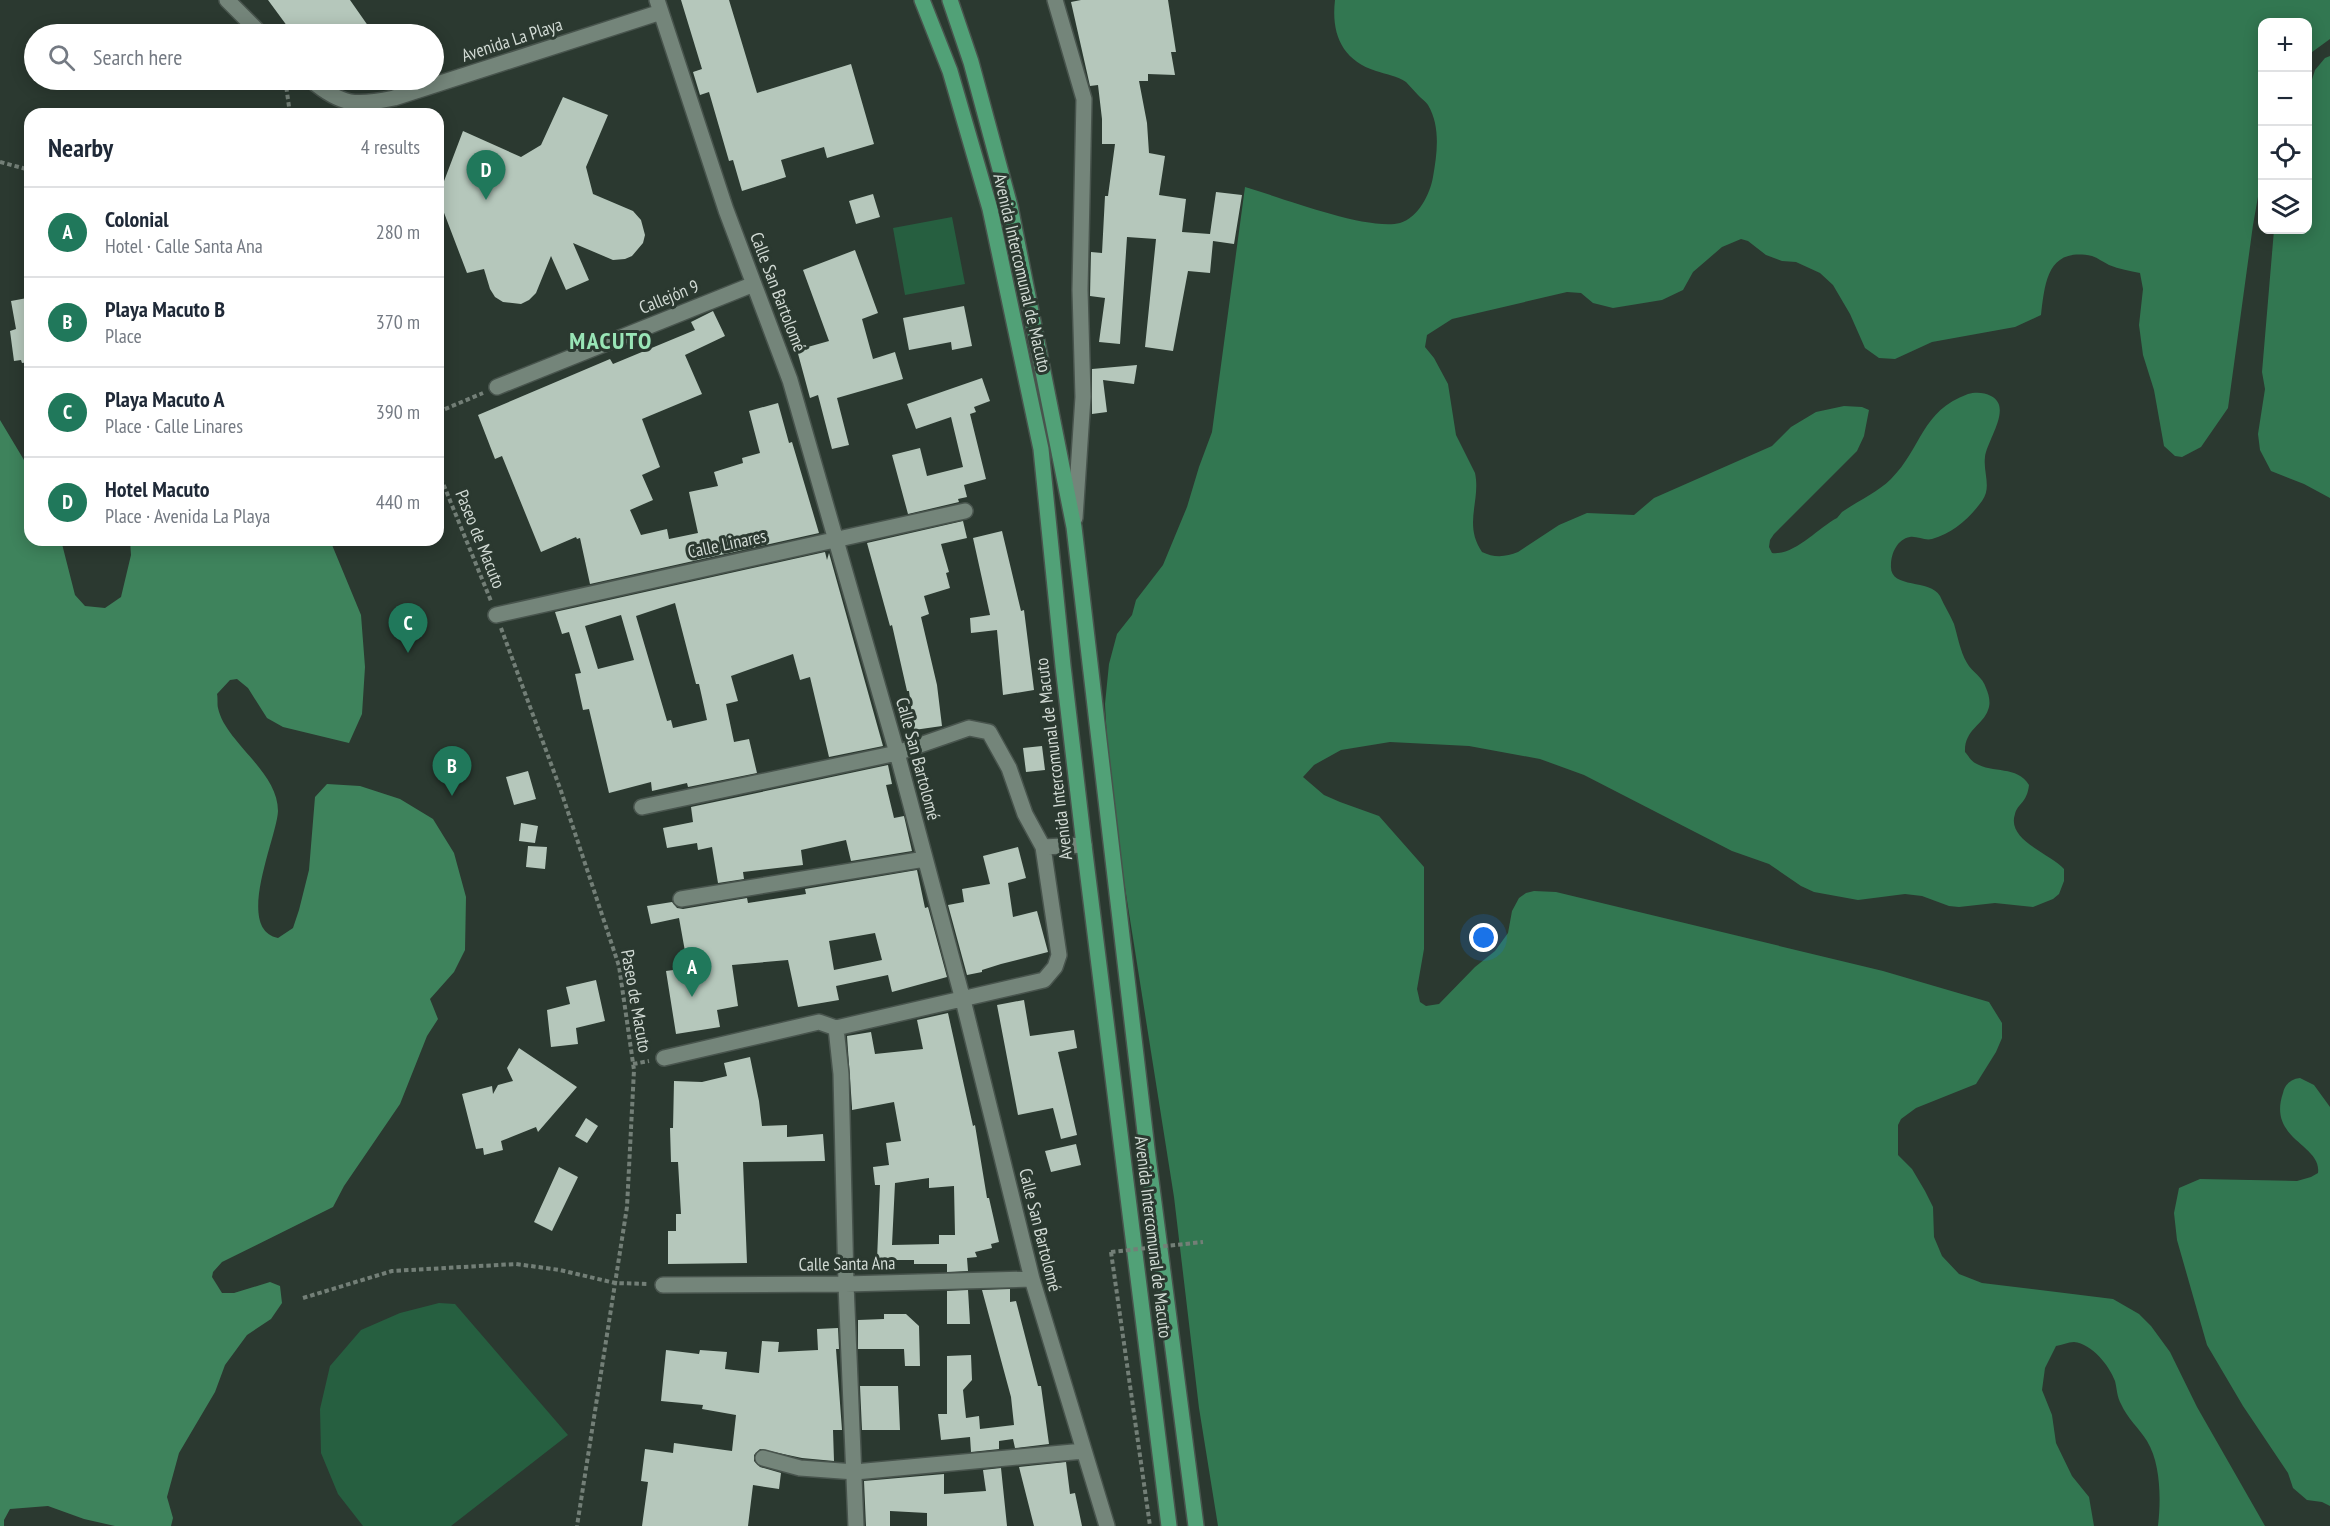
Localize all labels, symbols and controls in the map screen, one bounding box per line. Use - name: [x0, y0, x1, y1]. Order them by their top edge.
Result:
- street label: Avenida La Playa: [458, 12, 565, 67]
- map controls: [2258, 18, 2312, 234]
- button: +: [2258, 18, 2312, 72]
- search box: [24, 24, 444, 90]
- icon: search: [45, 41, 78, 74]
- text: Search here: [93, 43, 182, 71]
- button: −: [2258, 72, 2312, 126]
- button: locate: [2258, 126, 2312, 180]
- text: Nearby: [48, 131, 113, 164]
- text: 4 results: [361, 134, 420, 160]
- pin: D: [466, 150, 506, 200]
- street label: Avenida Intercomunal de Macuto: [988, 171, 1057, 375]
- button: layers: [2258, 180, 2312, 234]
- text: Colonial: [105, 205, 169, 233]
- text: A: [62, 219, 73, 245]
- text: 280 m: [376, 219, 420, 245]
- street label: Calle San Bartolomé: [745, 229, 812, 355]
- text: Hotel · Calle Santa Ana: [105, 233, 263, 259]
- street label: Callejón 9: [636, 274, 702, 319]
- text: Playa Macuto B: [105, 295, 225, 323]
- text: B: [63, 309, 72, 335]
- text: 370 m: [376, 309, 420, 335]
- text: Place: [105, 323, 142, 349]
- district label: MACUTO: [569, 325, 653, 356]
- text: Playa Macuto A: [105, 385, 225, 413]
- text: C: [63, 399, 72, 425]
- text: 390 m: [376, 399, 420, 425]
- text: Place · Calle Linares: [105, 413, 243, 439]
- text: Hotel Macuto: [105, 475, 210, 503]
- street label: Paseo de Macuto: [450, 486, 511, 592]
- text: D: [62, 489, 73, 515]
- text: 440 m: [376, 489, 420, 515]
- text: Place · Avenida La Playa: [105, 503, 270, 529]
- street label: Calle Linares: [685, 524, 768, 563]
- pin: C: [388, 604, 428, 653]
- street label: Avenida Intercomunal de Macuto: [1030, 657, 1077, 861]
- street label: Calle San Bartolomé: [891, 695, 946, 823]
- pin: B: [432, 746, 472, 796]
- your location: [1469, 923, 1498, 952]
- street label: Paseo de Macuto: [616, 948, 657, 1054]
- pin: A: [672, 948, 712, 997]
- street label: Avenida Intercomunal de Macuto: [1130, 1135, 1177, 1339]
- street label: Calle San Bartolomé: [1014, 1166, 1067, 1294]
- street label: Calle Santa Ana: [798, 1251, 896, 1276]

